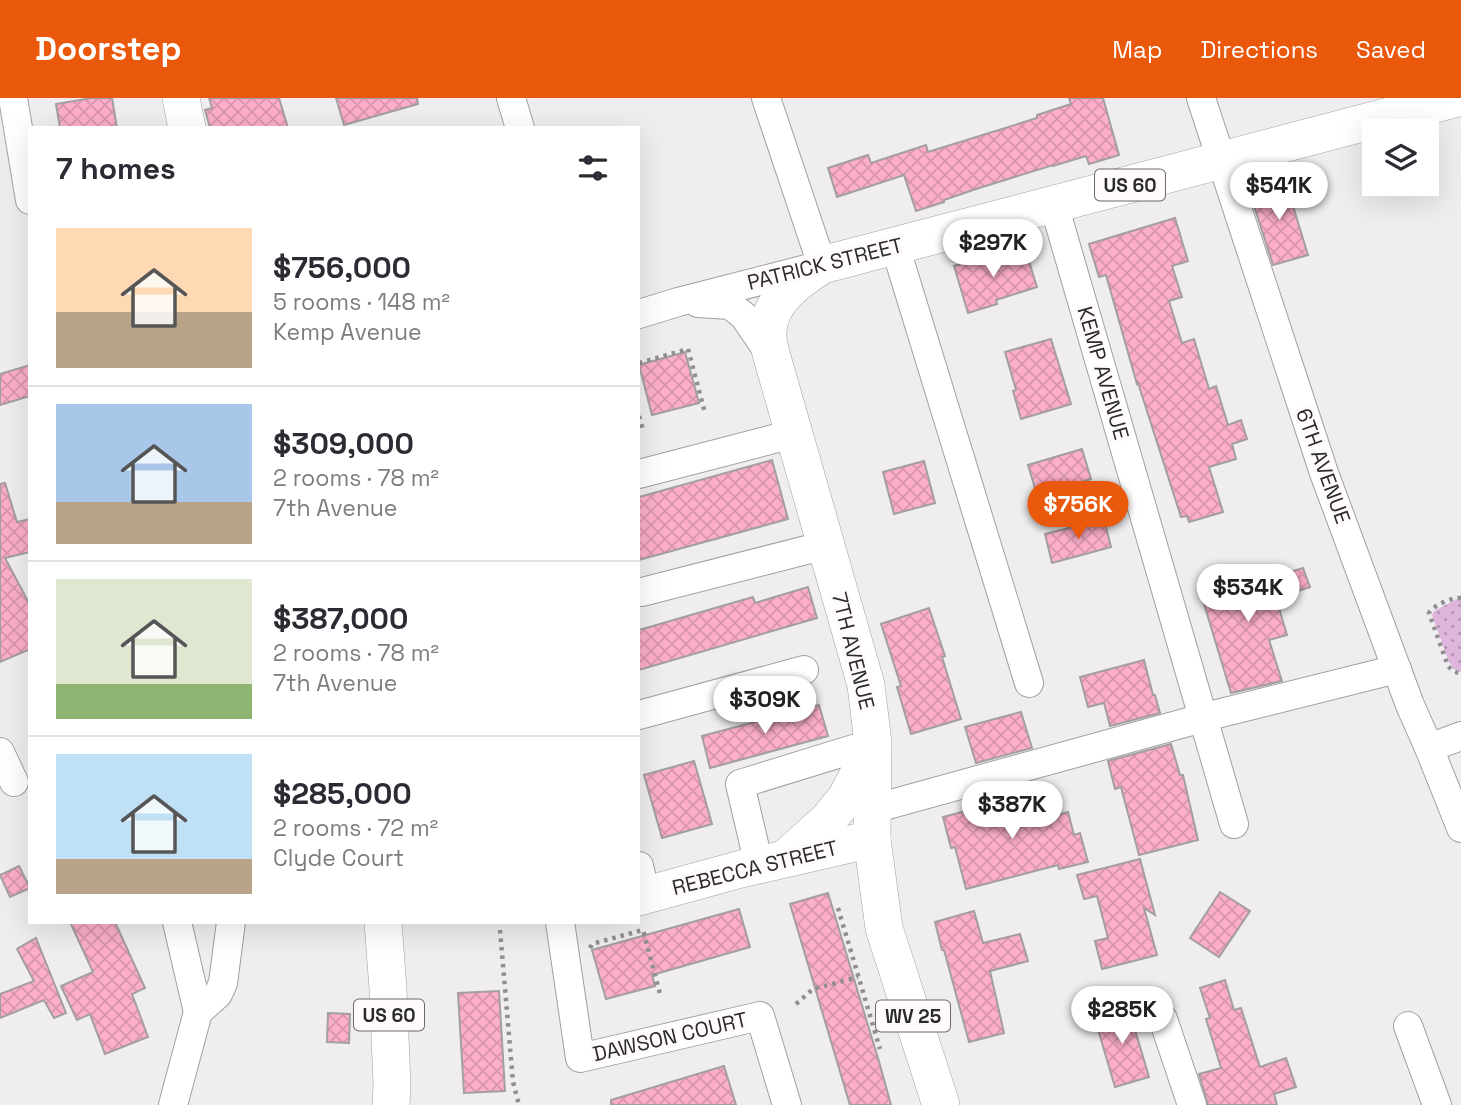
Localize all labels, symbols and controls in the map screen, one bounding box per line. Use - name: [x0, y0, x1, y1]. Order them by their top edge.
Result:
- text: Doorstep: [35, 28, 182, 70]
- text: Map: [1112, 34, 1162, 65]
- text: Directions: [1200, 34, 1318, 65]
- text: Saved: [1356, 34, 1426, 65]
- map controls: [1362, 119, 1439, 196]
- button: layers: [1362, 119, 1439, 196]
- text: 7 homes: [56, 149, 176, 188]
- icon: filters: [574, 149, 612, 187]
- pin: $541K: [1230, 162, 1328, 222]
- road number: US 60: [1095, 170, 1165, 200]
- text: $541K: [1246, 170, 1312, 200]
- pin: $297K: [944, 220, 1042, 279]
- text: $297K: [959, 227, 1027, 257]
- street label: PATRICK STREET: [744, 231, 905, 296]
- text: $756,000: [273, 248, 411, 287]
- icon: home: [112, 256, 196, 340]
- text: 5 rooms · 148 m²: [273, 287, 450, 317]
- street label: KEMP AVENUE: [1072, 303, 1135, 443]
- text: Kemp Avenue: [273, 317, 422, 347]
- street label: 6TH AVENUE: [1290, 404, 1357, 527]
- text: $309,000: [273, 424, 414, 463]
- icon: home: [112, 432, 196, 516]
- text: 2 rooms · 78 m²: [273, 463, 439, 493]
- pin: $756K: [1029, 482, 1127, 541]
- text: $756K: [1043, 489, 1113, 519]
- text: 7th Avenue: [273, 493, 398, 523]
- pin: $534K: [1199, 564, 1297, 624]
- text: $534K: [1213, 572, 1283, 602]
- street label: 7TH AVENUE: [826, 589, 881, 712]
- text: $387,000: [273, 599, 408, 638]
- icon: home: [112, 607, 196, 691]
- text: 2 rooms · 78 m²: [273, 638, 439, 668]
- text: 7th Avenue: [273, 668, 398, 698]
- pin: $309K: [716, 676, 814, 736]
- text: $309K: [729, 684, 801, 714]
- text: $285,000: [273, 774, 412, 813]
- icon: home: [112, 782, 196, 866]
- pin: $387K: [963, 782, 1061, 841]
- text: $387K: [978, 789, 1046, 819]
- text: 2 rooms · 72 m²: [273, 813, 438, 843]
- street label: REBECCA STREET: [669, 834, 841, 901]
- text: Clyde Court: [273, 843, 404, 873]
- pin: $285K: [1073, 986, 1171, 1046]
- text: $285K: [1087, 994, 1157, 1024]
- road number: US 60: [354, 1000, 424, 1030]
- road number: WV 25: [876, 1000, 950, 1032]
- street label: DAWSON COURT: [590, 1006, 750, 1067]

